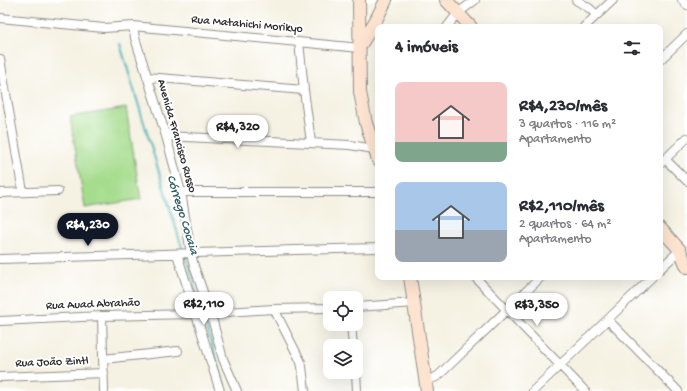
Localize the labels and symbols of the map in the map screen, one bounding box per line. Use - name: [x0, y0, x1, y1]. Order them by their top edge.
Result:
- street label: Rua Matahichi Morikyo: [191, 13, 303, 37]
- street label: Avenida Francisco Russo: [153, 78, 199, 194]
- pin: R$4,320: [201, 115, 275, 149]
- water label: Córrego Cocaia: [163, 173, 201, 257]
- pin: R$4,230: [51, 213, 125, 247]
- pin: R$2,110: [167, 292, 241, 326]
- pin: R$3,350: [500, 293, 574, 327]
- street label: Rua Auad Abrahão: [46, 296, 140, 314]
- street label: Rua João Zintl: [15, 355, 89, 371]

